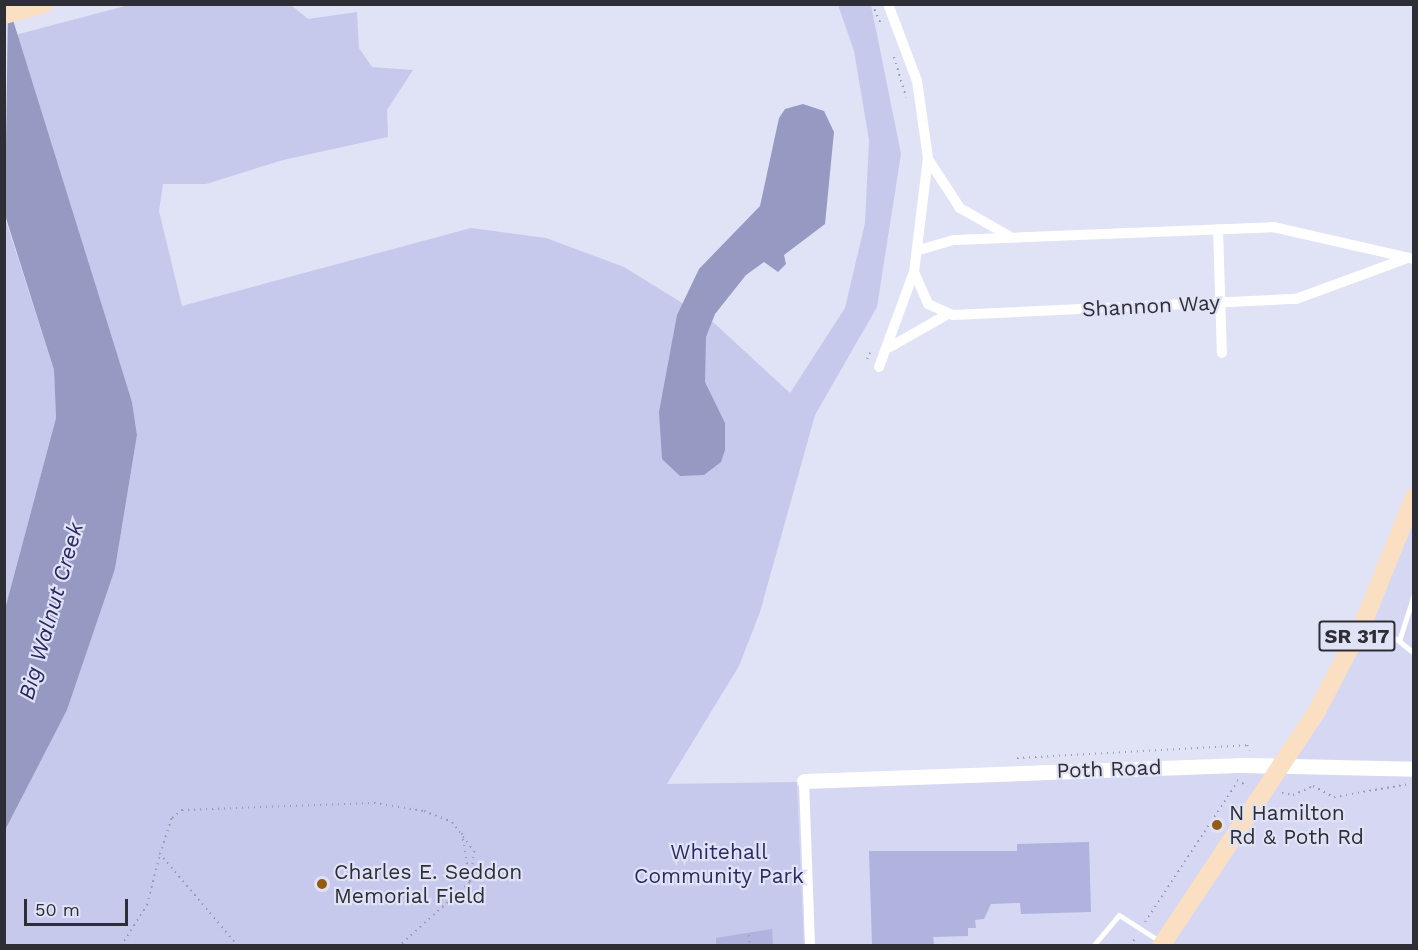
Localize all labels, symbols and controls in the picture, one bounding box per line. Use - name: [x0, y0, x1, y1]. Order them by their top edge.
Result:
- street label: Shannon Way: [1081, 290, 1221, 322]
- water label: Big Walnut Creek: [13, 519, 89, 703]
- road number: SR 317: [1318, 619, 1396, 653]
- street label: Poth Road: [1056, 755, 1162, 783]
- place label: N Hamilton Rd & Poth Rd: [1229, 800, 1364, 850]
- marker: N Hamilton Rd & Poth Rd: [1210, 818, 1224, 832]
- park label: Whitehall Community Park: [634, 839, 804, 889]
- place label: Charles E. Seddon Memorial Field: [334, 859, 522, 909]
- marker: Charles E. Seddon Memorial Field: [315, 877, 329, 891]
- scale bar: [27, 887, 130, 925]
- text: 50 m: [35, 899, 80, 920]

